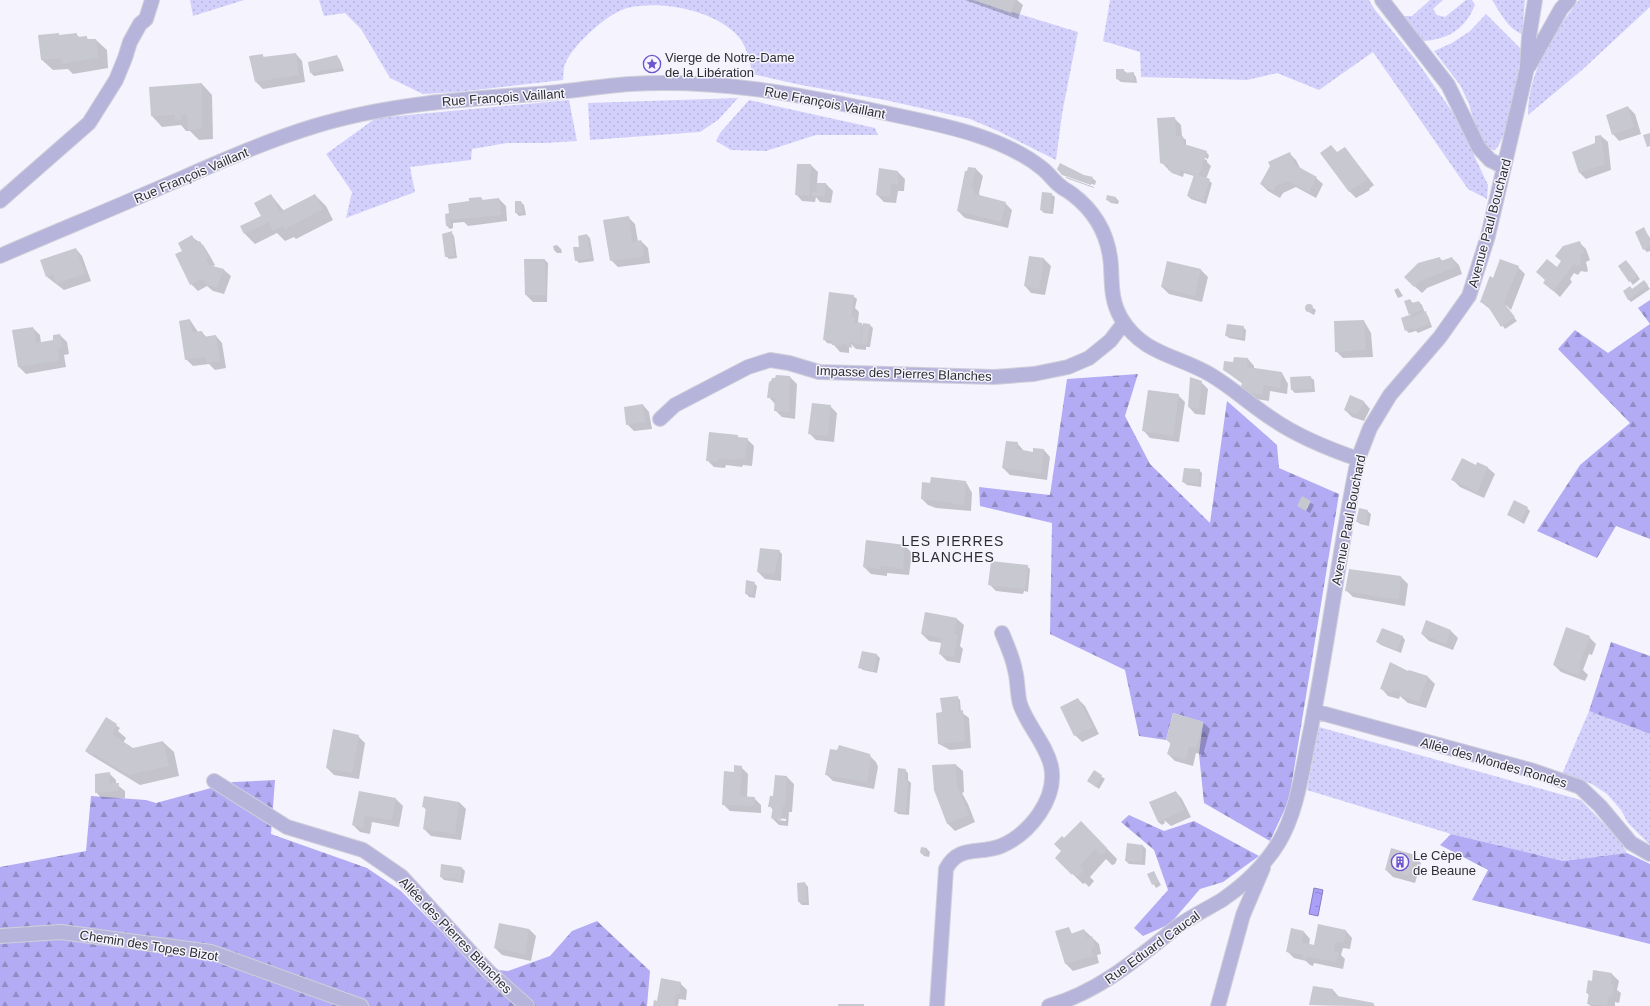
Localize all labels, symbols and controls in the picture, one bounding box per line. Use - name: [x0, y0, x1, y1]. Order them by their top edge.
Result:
- place label: Vierge de Notre-Dame de la Libération: [665, 50, 795, 80]
- place icon: Vierge de Notre-Dame de la Libération: [642, 54, 662, 74]
- street label: Rue François Vaillant: [763, 83, 887, 122]
- street label: Rue François Vaillant: [441, 86, 565, 109]
- street label: Rue François Vaillant: [132, 144, 251, 206]
- street label: Avenue Paul Bouchard: [1465, 157, 1514, 289]
- street label: Impasse des Pierres Blanches: [816, 363, 992, 384]
- street label: Avenue Paul Bouchard: [1328, 454, 1369, 587]
- district label: LES PIERRES BLANCHES: [902, 533, 1004, 565]
- street label: Allée des Mondes Rondes: [1419, 734, 1569, 791]
- place label: Le Cèpe de Beaune: [1413, 848, 1476, 878]
- building icon: Le Cèpe de Beaune: [1390, 852, 1410, 872]
- street label: Allée des Pierres Blanches: [396, 874, 515, 997]
- street label: Rue Eduard Caucal: [1102, 908, 1203, 987]
- street label: Chemin des Topes Bizot: [79, 927, 220, 964]

